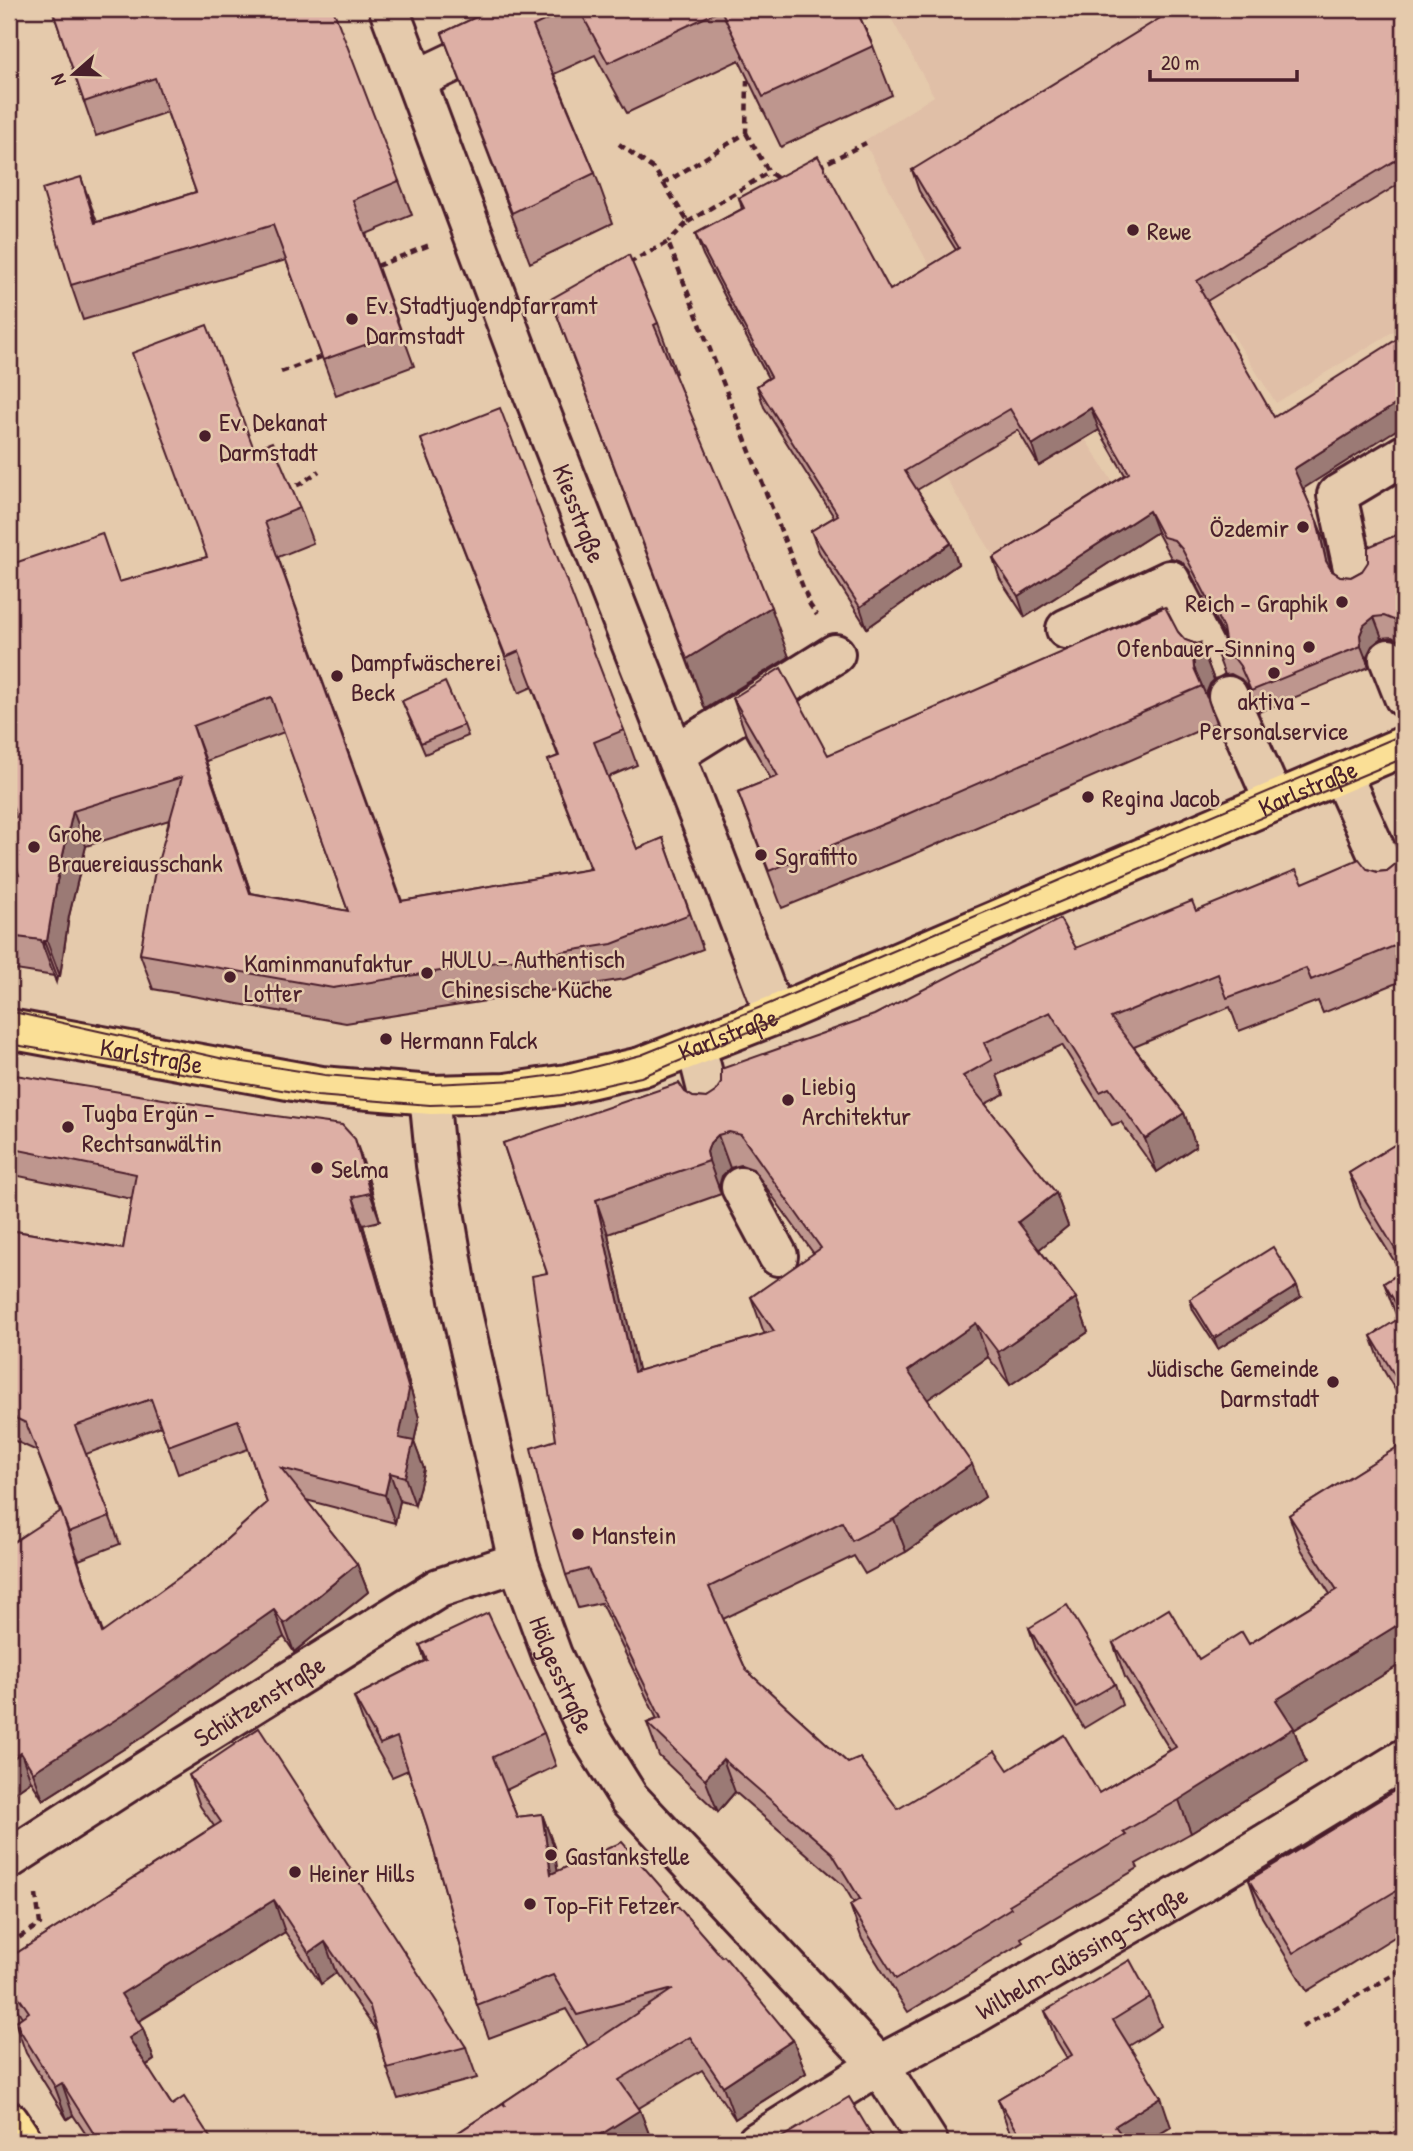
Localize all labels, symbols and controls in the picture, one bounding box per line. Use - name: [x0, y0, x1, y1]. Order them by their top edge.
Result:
- north arrow: [38, 38, 108, 108]
- scale bar: [1150, 38, 1298, 82]
- text: 20 m: [1161, 48, 1199, 77]
- text: N: [44, 71, 72, 89]
- place label: Rewe: [1147, 213, 1192, 248]
- marker: Rewe: [1125, 222, 1141, 238]
- place label: Ev. Stadtjugendpfarramt Darmstadt: [366, 287, 598, 352]
- marker: Ev. Stadtjugendpfarramt Darmstadt: [344, 311, 360, 327]
- place label: Ev. Dekanat Darmstadt: [219, 404, 328, 469]
- marker: Ev. Dekanat Darmstadt: [197, 428, 213, 444]
- street label: Kiesstraße: [545, 459, 615, 567]
- place label: Özdemir: [1209, 510, 1289, 545]
- marker: Özdemir: [1295, 519, 1311, 535]
- place label: Reich - Graphik: [1185, 585, 1328, 620]
- marker: Reich - Graphik: [1334, 594, 1350, 610]
- place label: Ofenbauer-Sinning: [1117, 630, 1295, 665]
- marker: Ofenbauer-Sinning: [1301, 639, 1317, 655]
- place label: Dampfwäscherei Beck: [351, 644, 501, 709]
- marker: aktiva - Personalservice: [1266, 665, 1282, 681]
- marker: Dampfwäscherei Beck: [329, 668, 345, 684]
- place label: aktiva - Personalservice: [1199, 683, 1349, 748]
- street label: Karlstraße: [1253, 751, 1362, 824]
- place label: Regina Jacob: [1102, 780, 1221, 815]
- marker: Regina Jacob: [1080, 789, 1096, 805]
- place label: Grohe Brauereiausschank: [48, 815, 223, 880]
- place label: Sgrafitto: [775, 838, 857, 873]
- marker: Grohe Brauereiausschank: [26, 839, 42, 855]
- marker: Sgrafitto: [753, 847, 769, 863]
- place label: HULU - Authentisch Chinesische Küche: [441, 941, 625, 1006]
- place label: Kaminmanufaktur Lotter: [244, 945, 413, 1010]
- marker: HULU - Authentisch Chinesische Küche: [419, 965, 435, 981]
- marker: Kaminmanufaktur Lotter: [222, 969, 238, 985]
- street label: Karlstraße: [673, 998, 782, 1069]
- place label: Hermann Falck: [400, 1022, 538, 1057]
- street label: Karlstraße: [97, 1028, 206, 1082]
- marker: Hermann Falck: [378, 1031, 394, 1047]
- place label: Liebig Architektur: [802, 1068, 911, 1133]
- marker: Liebig Architektur: [780, 1092, 796, 1108]
- place label: Tugba Ergün - Rechtsanwältin: [82, 1095, 222, 1160]
- marker: Tugba Ergün - Rechtsanwältin: [60, 1119, 76, 1135]
- place label: Selma: [331, 1151, 388, 1186]
- marker: Selma: [309, 1160, 325, 1176]
- place label: Jüdische Gemeinde Darmstadt: [1147, 1350, 1320, 1415]
- marker: Jüdische Gemeinde Darmstadt: [1325, 1374, 1341, 1390]
- place label: Manstein: [592, 1517, 676, 1552]
- marker: Manstein: [570, 1526, 586, 1542]
- street label: Hölgesstraße: [522, 1611, 604, 1739]
- street label: Schützenstraße: [186, 1646, 331, 1755]
- place label: Gastankstelle: [565, 1838, 690, 1873]
- marker: Gastankstelle: [543, 1847, 559, 1863]
- place label: Heiner Hills: [309, 1855, 415, 1890]
- marker: Heiner Hills: [287, 1864, 303, 1880]
- street label: Wilhelm-Glässing-Straße: [969, 1877, 1194, 2028]
- place label: Top-Fit Fetzer: [544, 1887, 679, 1922]
- marker: Top-Fit Fetzer: [522, 1896, 538, 1912]

